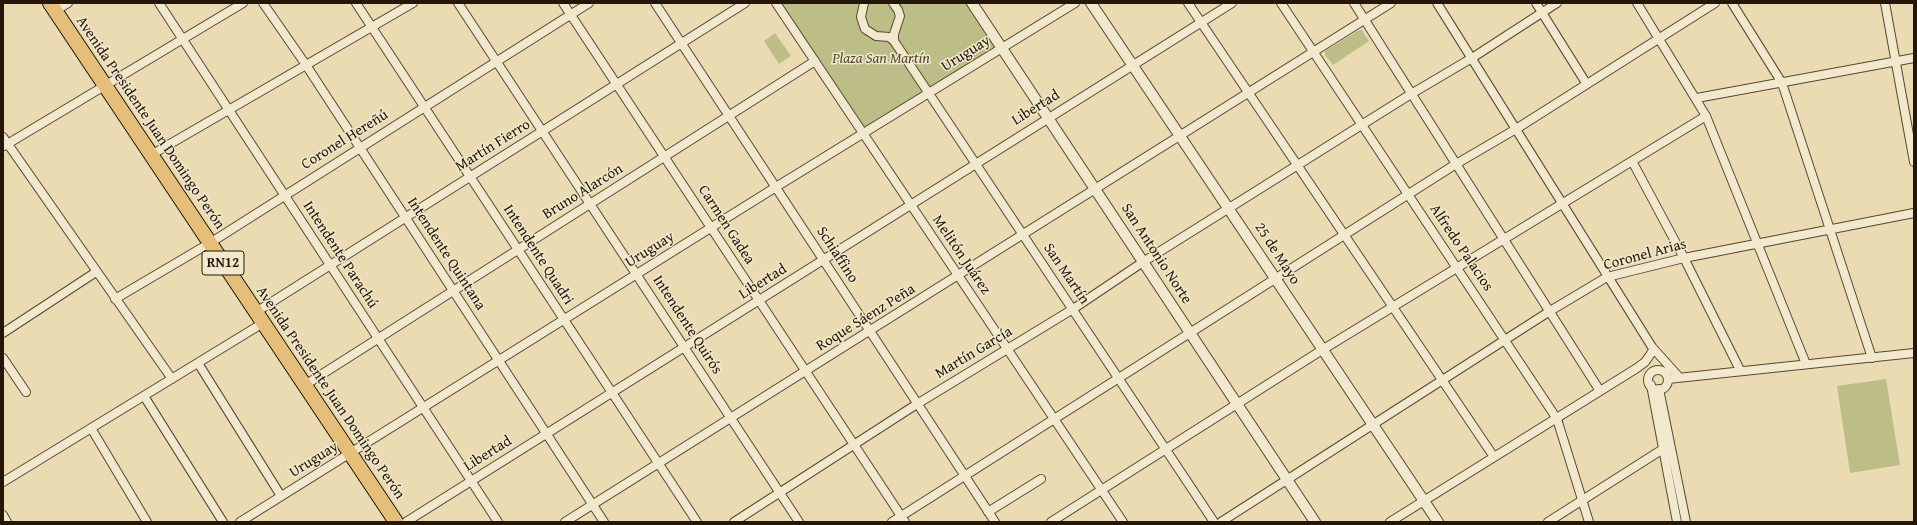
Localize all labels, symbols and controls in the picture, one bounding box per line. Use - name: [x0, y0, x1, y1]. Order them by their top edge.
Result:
- street label: Avenida Presidente Juan Domingo Perón: [72, 13, 228, 233]
- street label: Uruguay: [938, 32, 994, 76]
- park label: Plaza San Martín: [832, 50, 930, 68]
- street label: Libertad: [1009, 86, 1063, 130]
- street label: Coronel Hereñú: [298, 106, 392, 174]
- street label: Martín Fierro: [452, 116, 534, 176]
- street label: Bruno Alarcón: [540, 160, 626, 224]
- street label: Carmen Gadea: [694, 182, 758, 268]
- street label: Intendente Quintana: [403, 194, 489, 314]
- street label: Intendente Parachú: [299, 198, 381, 312]
- street label: San Antonio Norte: [1117, 200, 1195, 308]
- street label: Alfredo Palacios: [1425, 201, 1497, 295]
- street label: Intendente Quadri: [499, 202, 577, 308]
- street label: Melitón Juárez: [928, 212, 994, 298]
- street label: 25 de Mayo: [1250, 220, 1304, 288]
- street label: Schiaffino: [812, 224, 862, 286]
- street label: Uruguay: [622, 228, 678, 272]
- street label: Coronel Arias: [1602, 235, 1688, 275]
- street label: San Martín: [1039, 240, 1093, 308]
- road number: RN12: [202, 251, 244, 275]
- street label: Libertad: [736, 260, 790, 304]
- street label: Intendente Quirós: [648, 272, 726, 378]
- street label: Roque Sáenz Peña: [813, 280, 919, 356]
- street label: Avenida Presidente Juan Domingo Perón: [252, 283, 408, 503]
- street label: Martín García: [932, 323, 1016, 383]
- street label: Libertad: [461, 432, 515, 476]
- street label: Uruguay: [286, 438, 342, 482]

